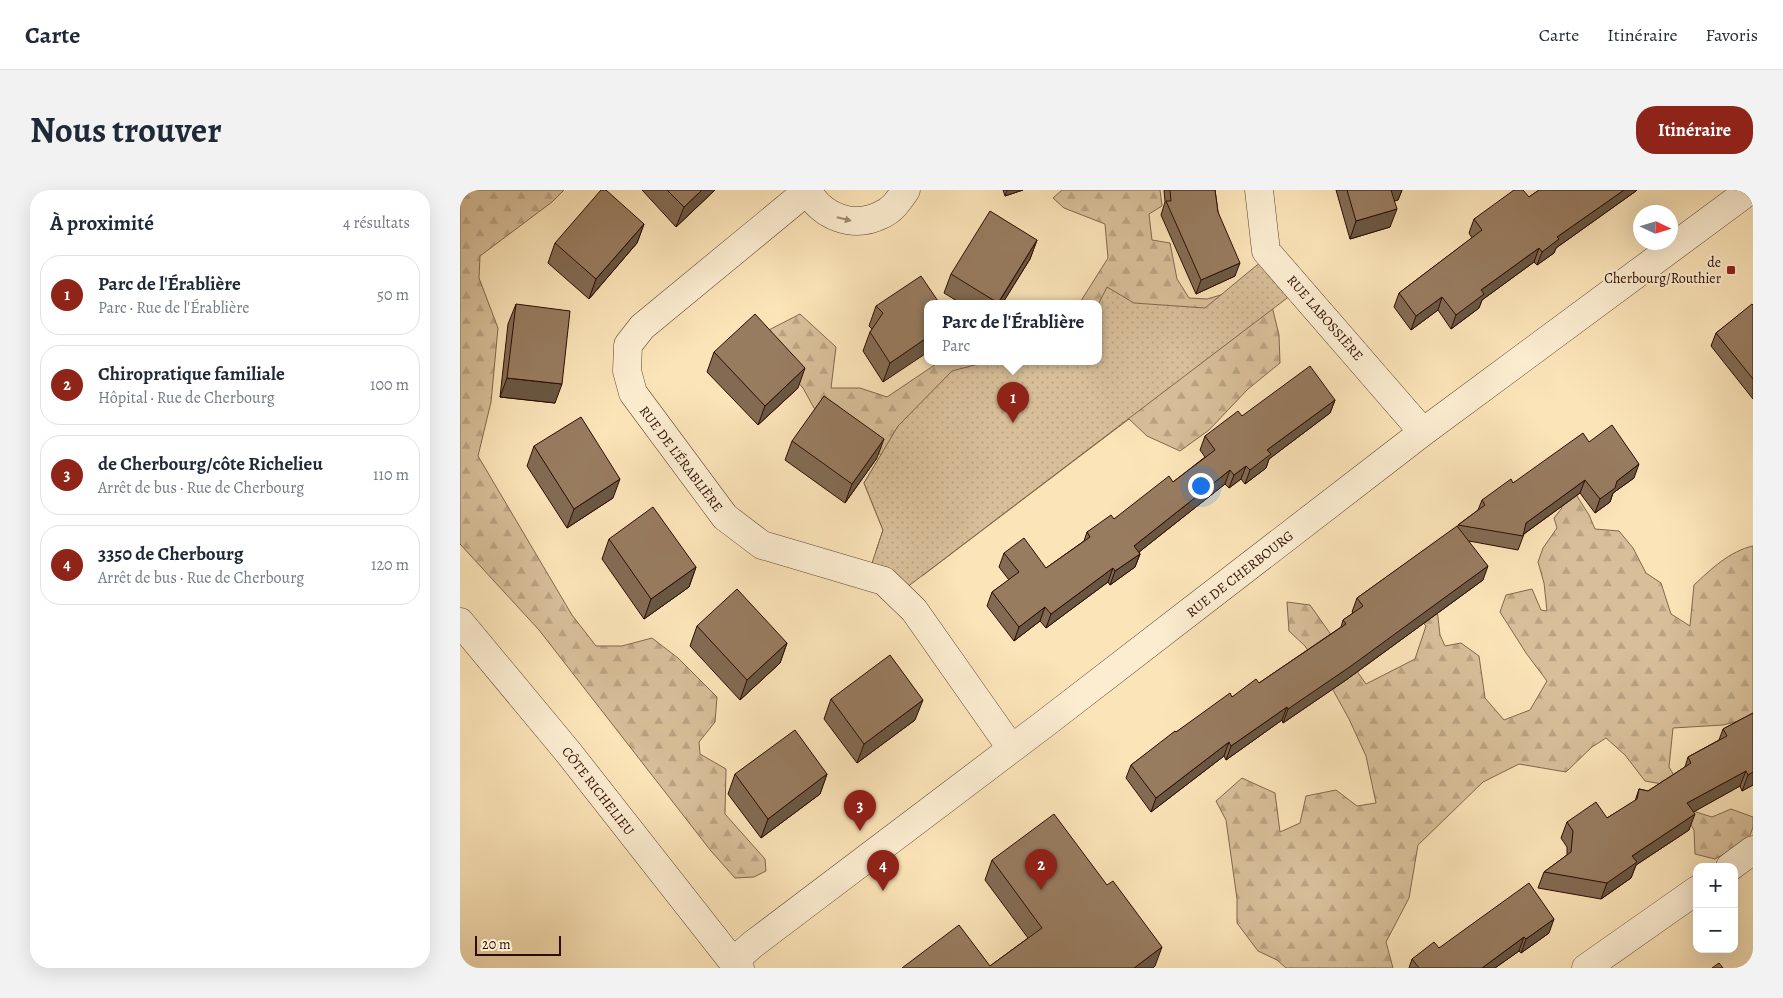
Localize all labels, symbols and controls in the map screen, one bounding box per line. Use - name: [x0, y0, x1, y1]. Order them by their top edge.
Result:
- text: Carte: [25, 19, 80, 51]
- text: Carte: [1539, 23, 1579, 47]
- text: Itinéraire: [1607, 23, 1678, 47]
- text: Favoris: [1706, 23, 1758, 47]
- text: Nous trouver: [30, 106, 222, 154]
- button: Itinéraire: [1636, 106, 1753, 154]
- north arrow: [1633, 205, 1678, 250]
- text: À proximité: [50, 209, 154, 237]
- text: 4 résultats: [343, 212, 410, 234]
- one-way arrow: [836, 215, 851, 223]
- place label: de Cherbourg/Routhier: [1604, 253, 1722, 288]
- marker: de Cherbourg/Routhier: [1725, 264, 1737, 276]
- text: Parc de l'Érablière: [98, 271, 241, 297]
- street label: RUE LABOSSIÈRE: [1283, 271, 1367, 365]
- text: 1: [64, 284, 70, 306]
- text: 50 m: [377, 284, 409, 306]
- text: Parc · Rue de l'Érablière: [98, 297, 249, 319]
- popup: [924, 300, 1102, 365]
- text: Parc de l'Érablière: [942, 309, 1084, 335]
- text: Parc: [942, 335, 970, 357]
- text: Chiropratique familiale: [98, 361, 285, 387]
- text: 2: [63, 374, 71, 396]
- text: 100 m: [370, 374, 409, 396]
- pin: 1: [997, 382, 1029, 423]
- text: Hôpital · Rue de Cherbourg: [98, 387, 275, 409]
- street label: RUE DE L'ÉRABLIÈRE: [635, 402, 727, 516]
- text: de Cherbourg/côte Richelieu: [98, 451, 323, 477]
- text: 3: [64, 464, 70, 486]
- text: 110 m: [373, 464, 409, 486]
- your location: [1188, 473, 1214, 499]
- text: Arrêt de bus · Rue de Cherbourg: [98, 477, 304, 499]
- street label: RUE DE CHERBOURG: [1182, 526, 1298, 622]
- text: 3350 de Cherbourg: [98, 541, 244, 567]
- text: 4: [63, 554, 71, 576]
- text: 120 m: [371, 554, 409, 576]
- text: Arrêt de bus · Rue de Cherbourg: [98, 567, 304, 589]
- street label: CÔTE RICHELIEU: [557, 743, 639, 840]
- pin: 3: [844, 790, 876, 831]
- pin: 2: [1025, 849, 1057, 890]
- pin: 4: [867, 850, 899, 891]
- map controls: [1693, 863, 1738, 953]
- button: +: [1693, 863, 1738, 908]
- button: −: [1693, 908, 1738, 953]
- scale bar: [475, 933, 561, 956]
- text: 20 m: [482, 935, 511, 954]

